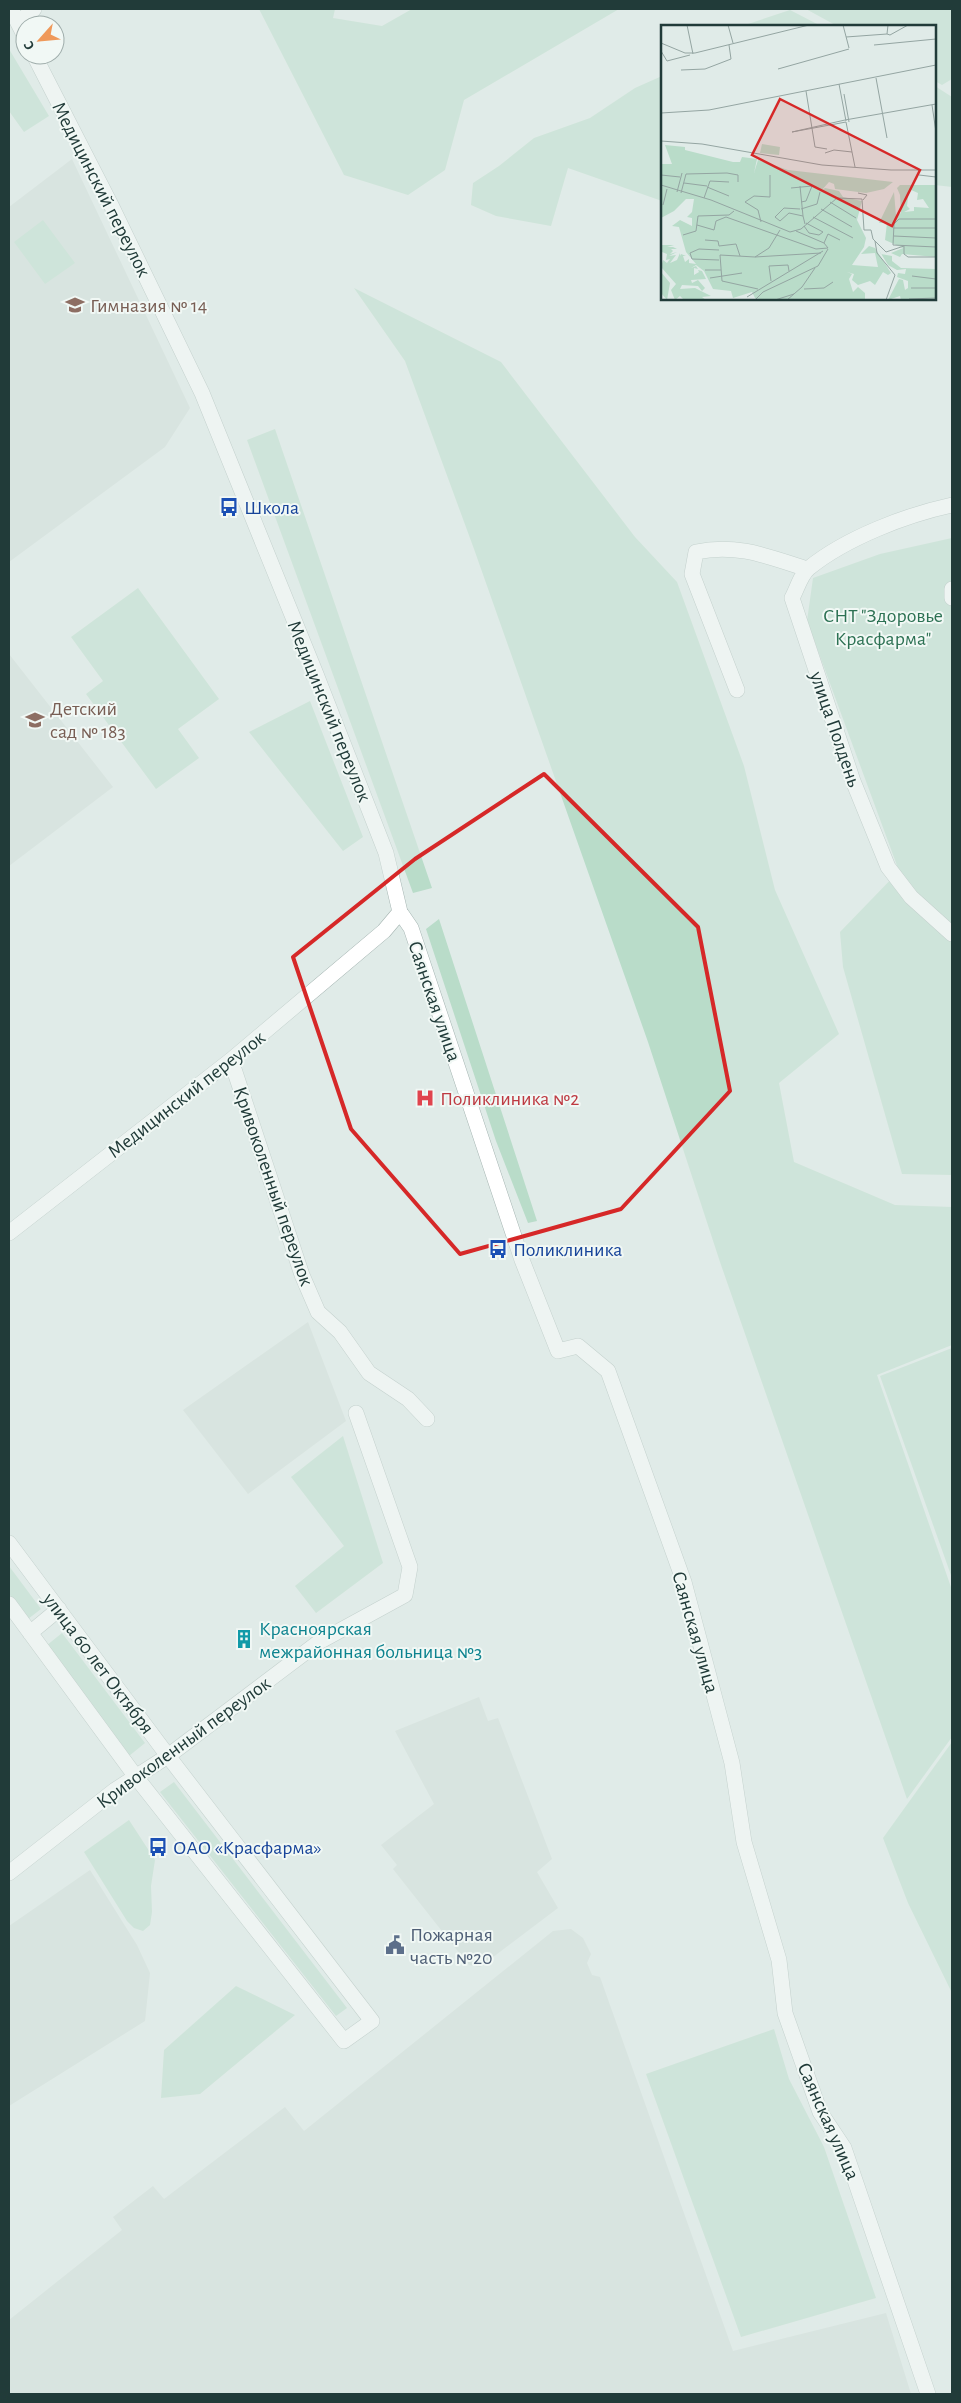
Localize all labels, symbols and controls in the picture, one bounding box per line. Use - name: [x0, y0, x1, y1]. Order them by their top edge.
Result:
- north arrow: [15, 15, 65, 65]
- inset map: [661, 25, 936, 300]
- text: С: [21, 39, 37, 52]
- street label: Медицинский переулок: [48, 99, 154, 280]
- school or university icon: Гимназия № 14: [64, 294, 86, 316]
- place label: Гимназия № 14: [90, 296, 207, 316]
- bus stop icon: Школа: [218, 496, 240, 518]
- place label: Школа: [244, 498, 299, 518]
- park label: СНТ "Здоровье Красфарма": [823, 606, 943, 649]
- street label: Медицинский переулок: [284, 618, 375, 805]
- street label: улица Полдень: [806, 668, 864, 790]
- place label: Детский сад № 183: [50, 699, 126, 742]
- school or university icon: Детский сад № 183: [24, 709, 46, 731]
- street label: Саянская улица: [404, 939, 464, 1064]
- street label: Медицинский переулок: [104, 1027, 269, 1162]
- street label: Кривоколенный переулок: [230, 1084, 317, 1289]
- hospital icon: Поликлиника №2: [414, 1087, 436, 1109]
- place label: Поликлиника №2: [440, 1089, 579, 1109]
- bus stop icon: Поликлиника: [487, 1238, 509, 1260]
- place label: Поликлиника: [513, 1240, 622, 1260]
- street label: Саянская улица: [668, 1569, 722, 1696]
- street label: улица 60 лет Октября: [38, 1589, 158, 1738]
- place label: Красноярская межрайонная больница №3: [259, 1619, 482, 1662]
- building icon: Красноярская межрайонная больница №3: [233, 1628, 255, 1650]
- street label: Кривоколенный переулок: [93, 1673, 274, 1812]
- bus stop icon: ОАО «Красфарма»: [147, 1836, 169, 1858]
- place label: ОАО «Красфарма»: [173, 1838, 322, 1858]
- place label: Пожарная часть №20: [410, 1925, 493, 1968]
- public building icon: Пожарная часть №20: [384, 1934, 406, 1956]
- street label: Саянская улица: [793, 2060, 863, 2183]

